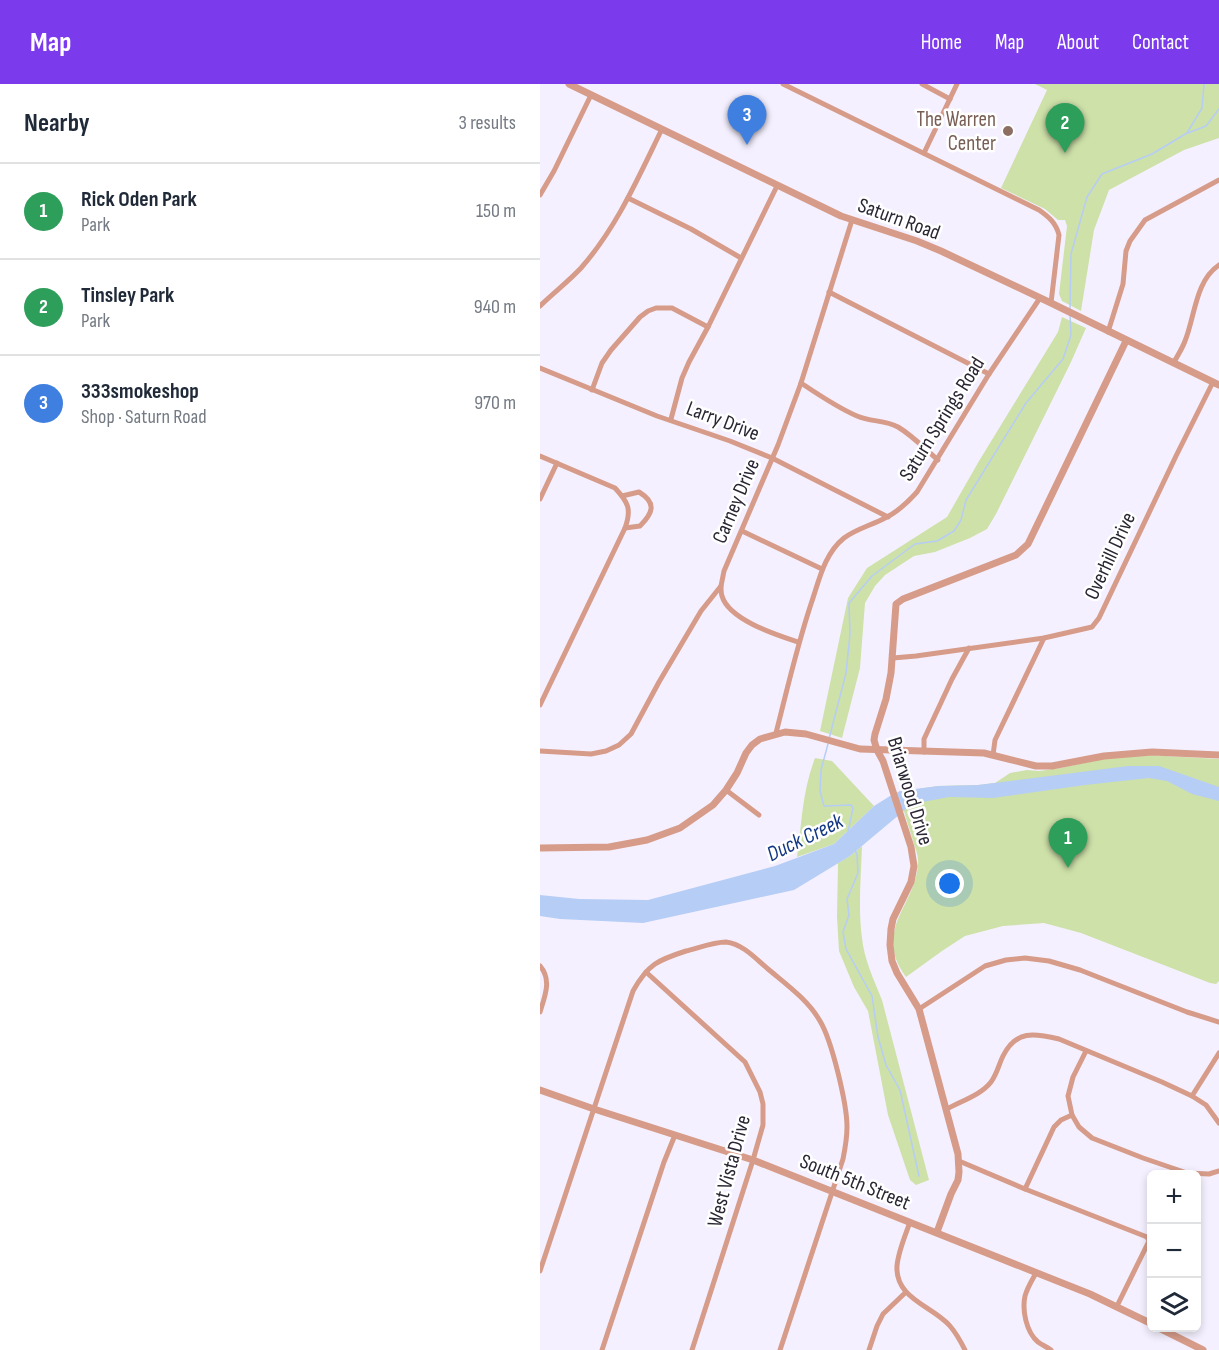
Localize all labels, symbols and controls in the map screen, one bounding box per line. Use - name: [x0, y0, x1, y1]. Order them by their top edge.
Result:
- text: Map: [30, 26, 71, 59]
- text: Home: [921, 30, 962, 55]
- text: Map: [995, 30, 1024, 55]
- text: About: [1057, 30, 1099, 55]
- text: Contact: [1132, 30, 1189, 55]
- pin: 3: [728, 95, 766, 145]
- pin: 2: [1046, 104, 1084, 153]
- place label: The Warren Center: [917, 107, 996, 156]
- text: Nearby: [24, 108, 90, 139]
- text: 3 results: [459, 111, 516, 135]
- marker: The Warren Center: [1001, 124, 1015, 138]
- text: Rick Oden Park: [81, 186, 197, 213]
- street label: Saturn Road: [855, 193, 943, 245]
- text: 1: [40, 199, 47, 223]
- text: 150 m: [476, 199, 516, 223]
- text: Park: [81, 213, 110, 237]
- text: Tinsley Park: [81, 282, 174, 309]
- text: 2: [39, 295, 48, 319]
- text: 940 m: [474, 295, 516, 319]
- text: Park: [81, 309, 110, 333]
- street label: Saturn Springs Road: [894, 352, 990, 486]
- text: 333smokeshop: [81, 378, 199, 405]
- text: 3: [39, 391, 48, 415]
- text: 970 m: [474, 391, 516, 415]
- street label: Larry Drive: [683, 396, 763, 446]
- text: Shop · Saturn Road: [81, 405, 207, 429]
- street label: Carney Drive: [707, 455, 765, 547]
- street label: Overhill Drive: [1079, 508, 1141, 604]
- street label: Briarwood Drive: [882, 734, 938, 848]
- water label: Duck Creek: [762, 808, 848, 868]
- pin: 1: [1048, 818, 1088, 868]
- your location: [935, 869, 964, 898]
- street label: West Vista Drive: [702, 1113, 756, 1229]
- street label: South 5th Street: [796, 1149, 914, 1215]
- map controls: [1147, 1170, 1201, 1332]
- button: +: [1147, 1170, 1201, 1224]
- button: −: [1147, 1224, 1201, 1278]
- button: layers: [1147, 1278, 1201, 1332]

